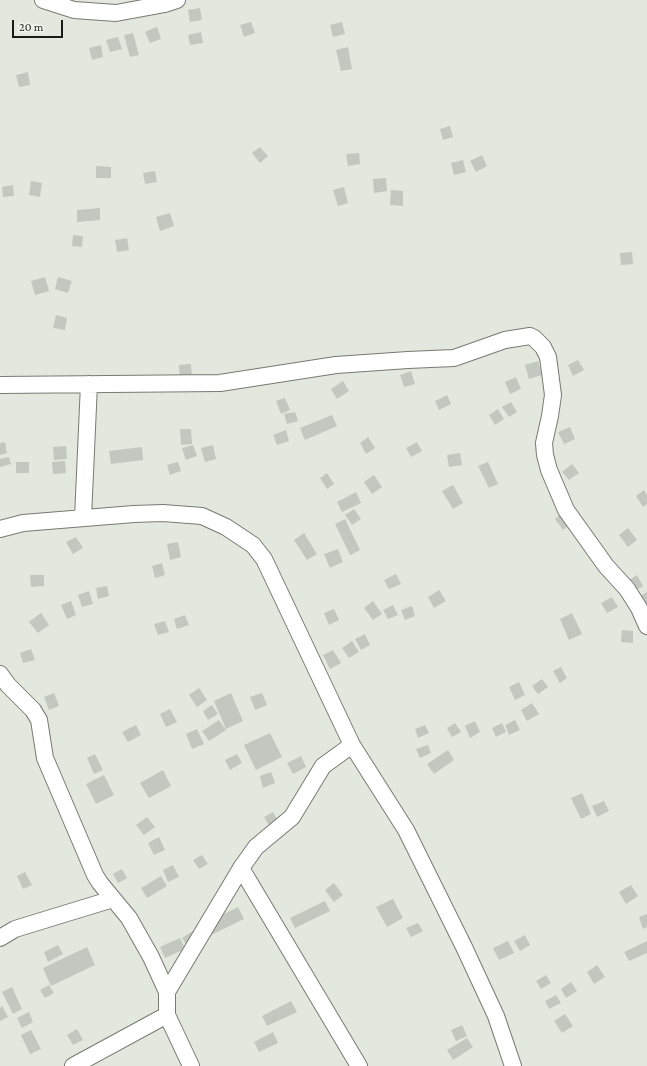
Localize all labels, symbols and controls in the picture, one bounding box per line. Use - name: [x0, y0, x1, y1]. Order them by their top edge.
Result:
- scale bar: [14, 12, 65, 38]
- text: 20 m: [19, 20, 43, 34]

